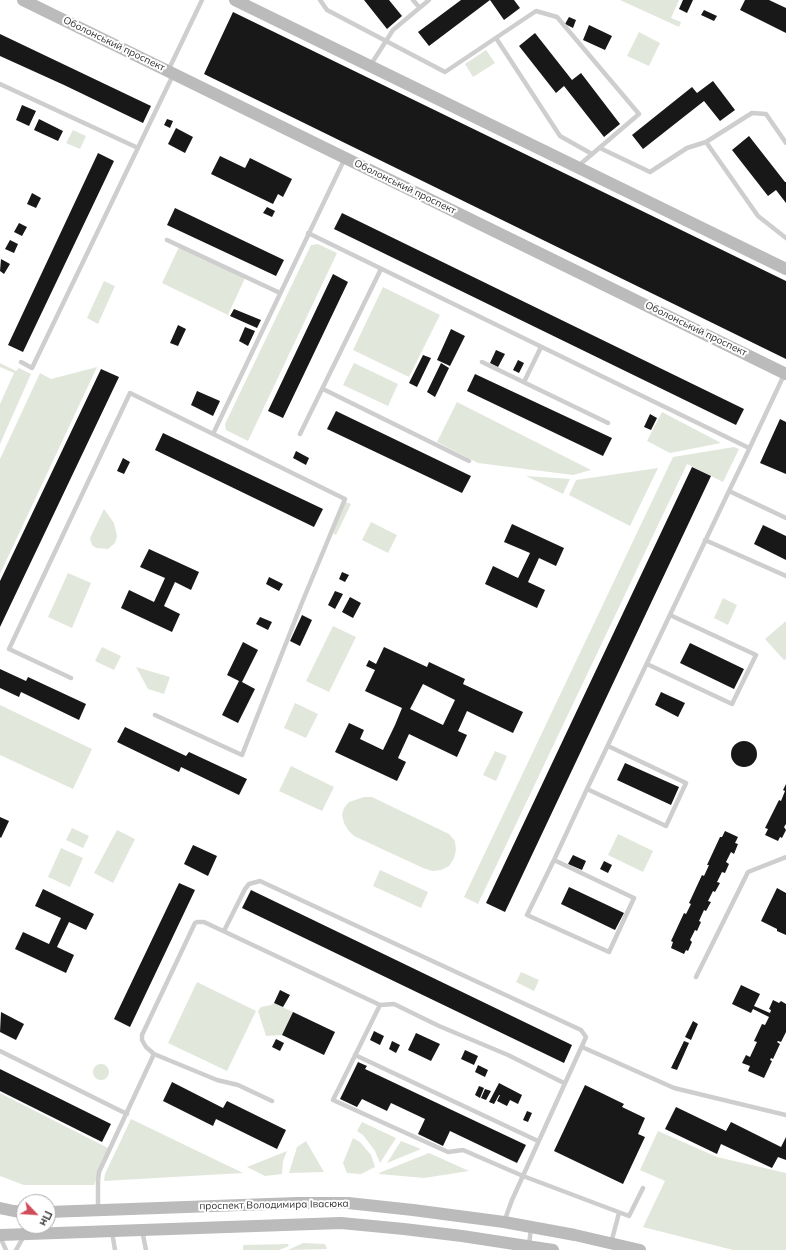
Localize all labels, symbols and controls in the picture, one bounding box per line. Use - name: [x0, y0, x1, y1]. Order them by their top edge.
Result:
- street label: Оболонський проспект: [61, 14, 167, 74]
- street label: Оболонський проспект: [352, 157, 458, 217]
- street label: Оболонський проспект: [643, 299, 749, 359]
- north arrow: [16, 1194, 56, 1234]
- street label: проспект Володимира Івасюка: [199, 1198, 349, 1212]
- text: Пн: [36, 1209, 56, 1229]

